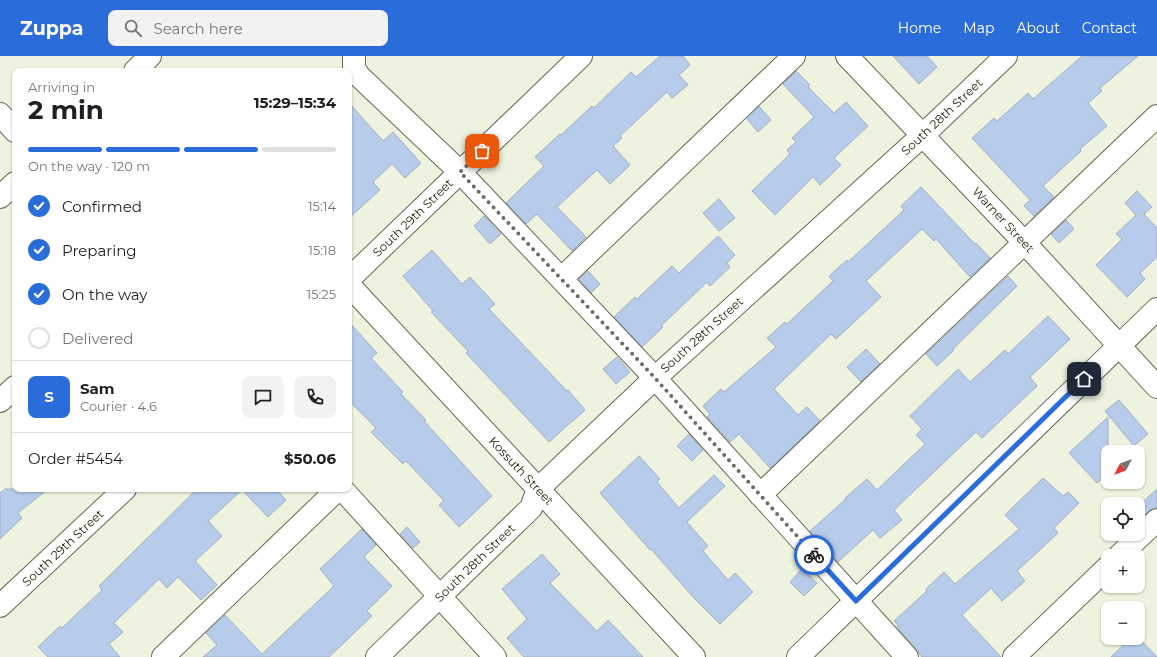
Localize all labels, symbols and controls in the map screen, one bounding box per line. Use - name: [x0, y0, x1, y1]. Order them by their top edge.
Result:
- search box: [108, 10, 388, 46]
- text: Zuppa: [20, 17, 84, 40]
- icon: search: [122, 17, 144, 39]
- text: Search here: [154, 19, 243, 38]
- text: Home: [898, 19, 941, 37]
- text: Map: [963, 19, 994, 37]
- text: About: [1016, 19, 1060, 37]
- text: Contact: [1082, 19, 1137, 37]
- street label: South 28th Street: [898, 75, 986, 158]
- text: Arriving in: [28, 79, 95, 95]
- text: 15:29–15:34: [254, 93, 336, 112]
- text: 2 min: [28, 94, 104, 126]
- pin: [465, 134, 499, 168]
- icon: bag: [471, 140, 493, 162]
- text: On the way · 120 m: [28, 158, 150, 174]
- street label: South 29th Street: [369, 175, 456, 260]
- street label: Warner Street: [969, 184, 1038, 256]
- icon: check: [28, 195, 50, 217]
- text: Confirmed: [62, 197, 142, 216]
- text: 15:14: [308, 198, 336, 214]
- icon: check: [28, 239, 50, 261]
- text: Preparing: [62, 241, 137, 260]
- text: 15:18: [308, 242, 336, 258]
- icon: check: [28, 283, 50, 305]
- text: On the way: [62, 285, 147, 304]
- text: 15:25: [306, 286, 336, 302]
- street label: South 28th Street: [657, 294, 746, 376]
- text: Delivered: [62, 329, 134, 348]
- pin: [1067, 362, 1101, 396]
- icon: home: [1073, 368, 1095, 390]
- button: chat: [242, 376, 284, 418]
- button: phone: [294, 376, 336, 418]
- text: Sam: [80, 379, 115, 398]
- text: S: [44, 387, 54, 406]
- text: Courier · 4.6: [80, 398, 157, 414]
- street label: Kossuth Street: [486, 433, 557, 508]
- north arrow: [1101, 445, 1145, 489]
- map controls: [1101, 445, 1145, 645]
- text: Order #5454: [28, 449, 123, 468]
- text: $50.06: [284, 449, 336, 468]
- button: locate: [1101, 497, 1145, 541]
- street label: South 29th Street: [19, 506, 107, 589]
- street label: South 28th Street: [431, 520, 518, 605]
- courier: [794, 535, 834, 575]
- icon: bike: [803, 544, 825, 566]
- button: +: [1101, 549, 1145, 593]
- button: −: [1101, 601, 1145, 645]

